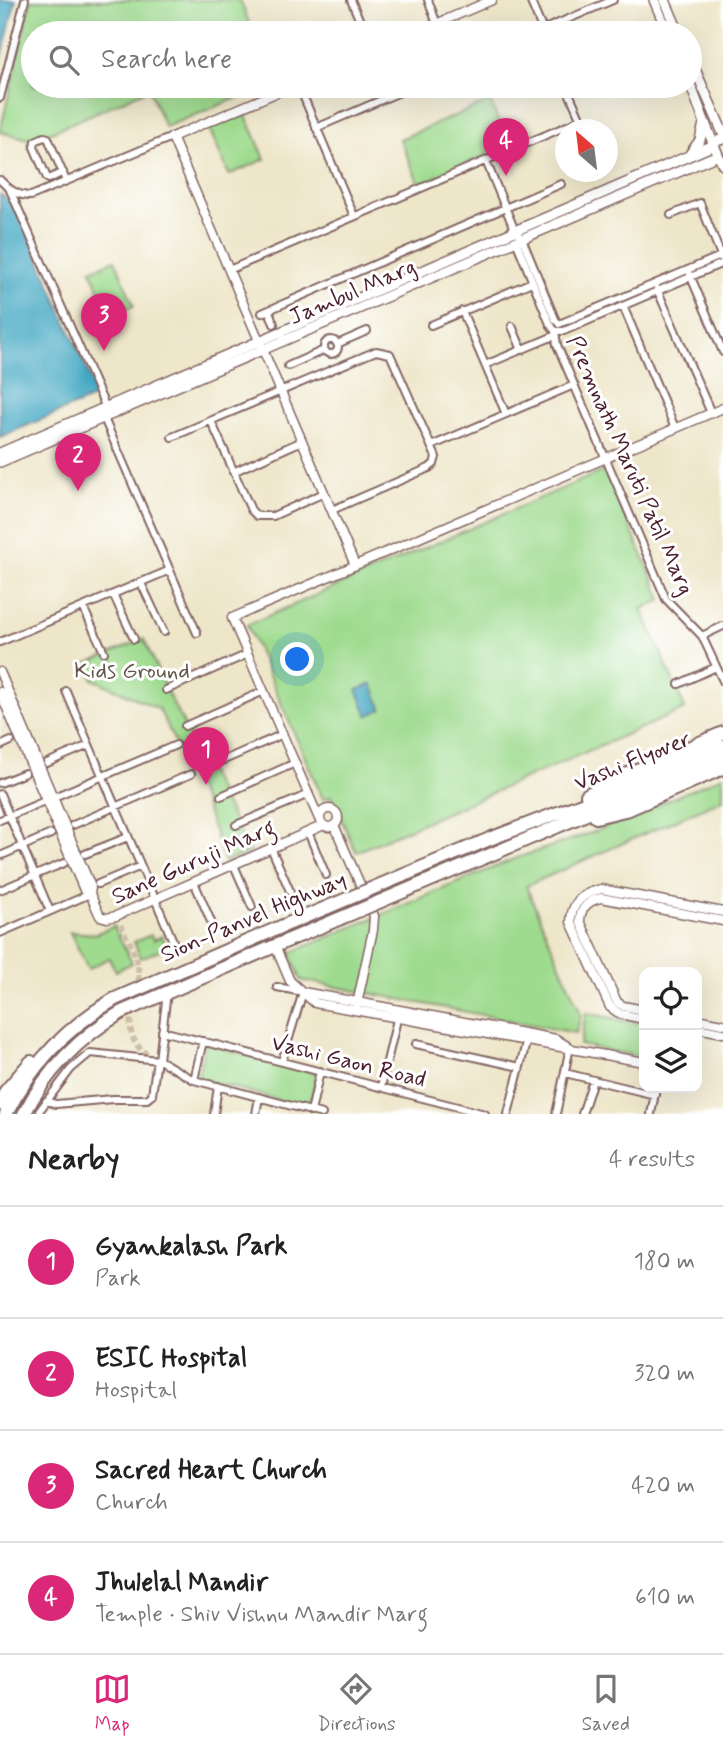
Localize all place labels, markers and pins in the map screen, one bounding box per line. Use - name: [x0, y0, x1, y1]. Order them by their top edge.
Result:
- pin: 4: [483, 118, 529, 176]
- pin: 3: [81, 293, 127, 351]
- pin: 2: [55, 433, 101, 491]
- pin: 1: [183, 727, 229, 785]

